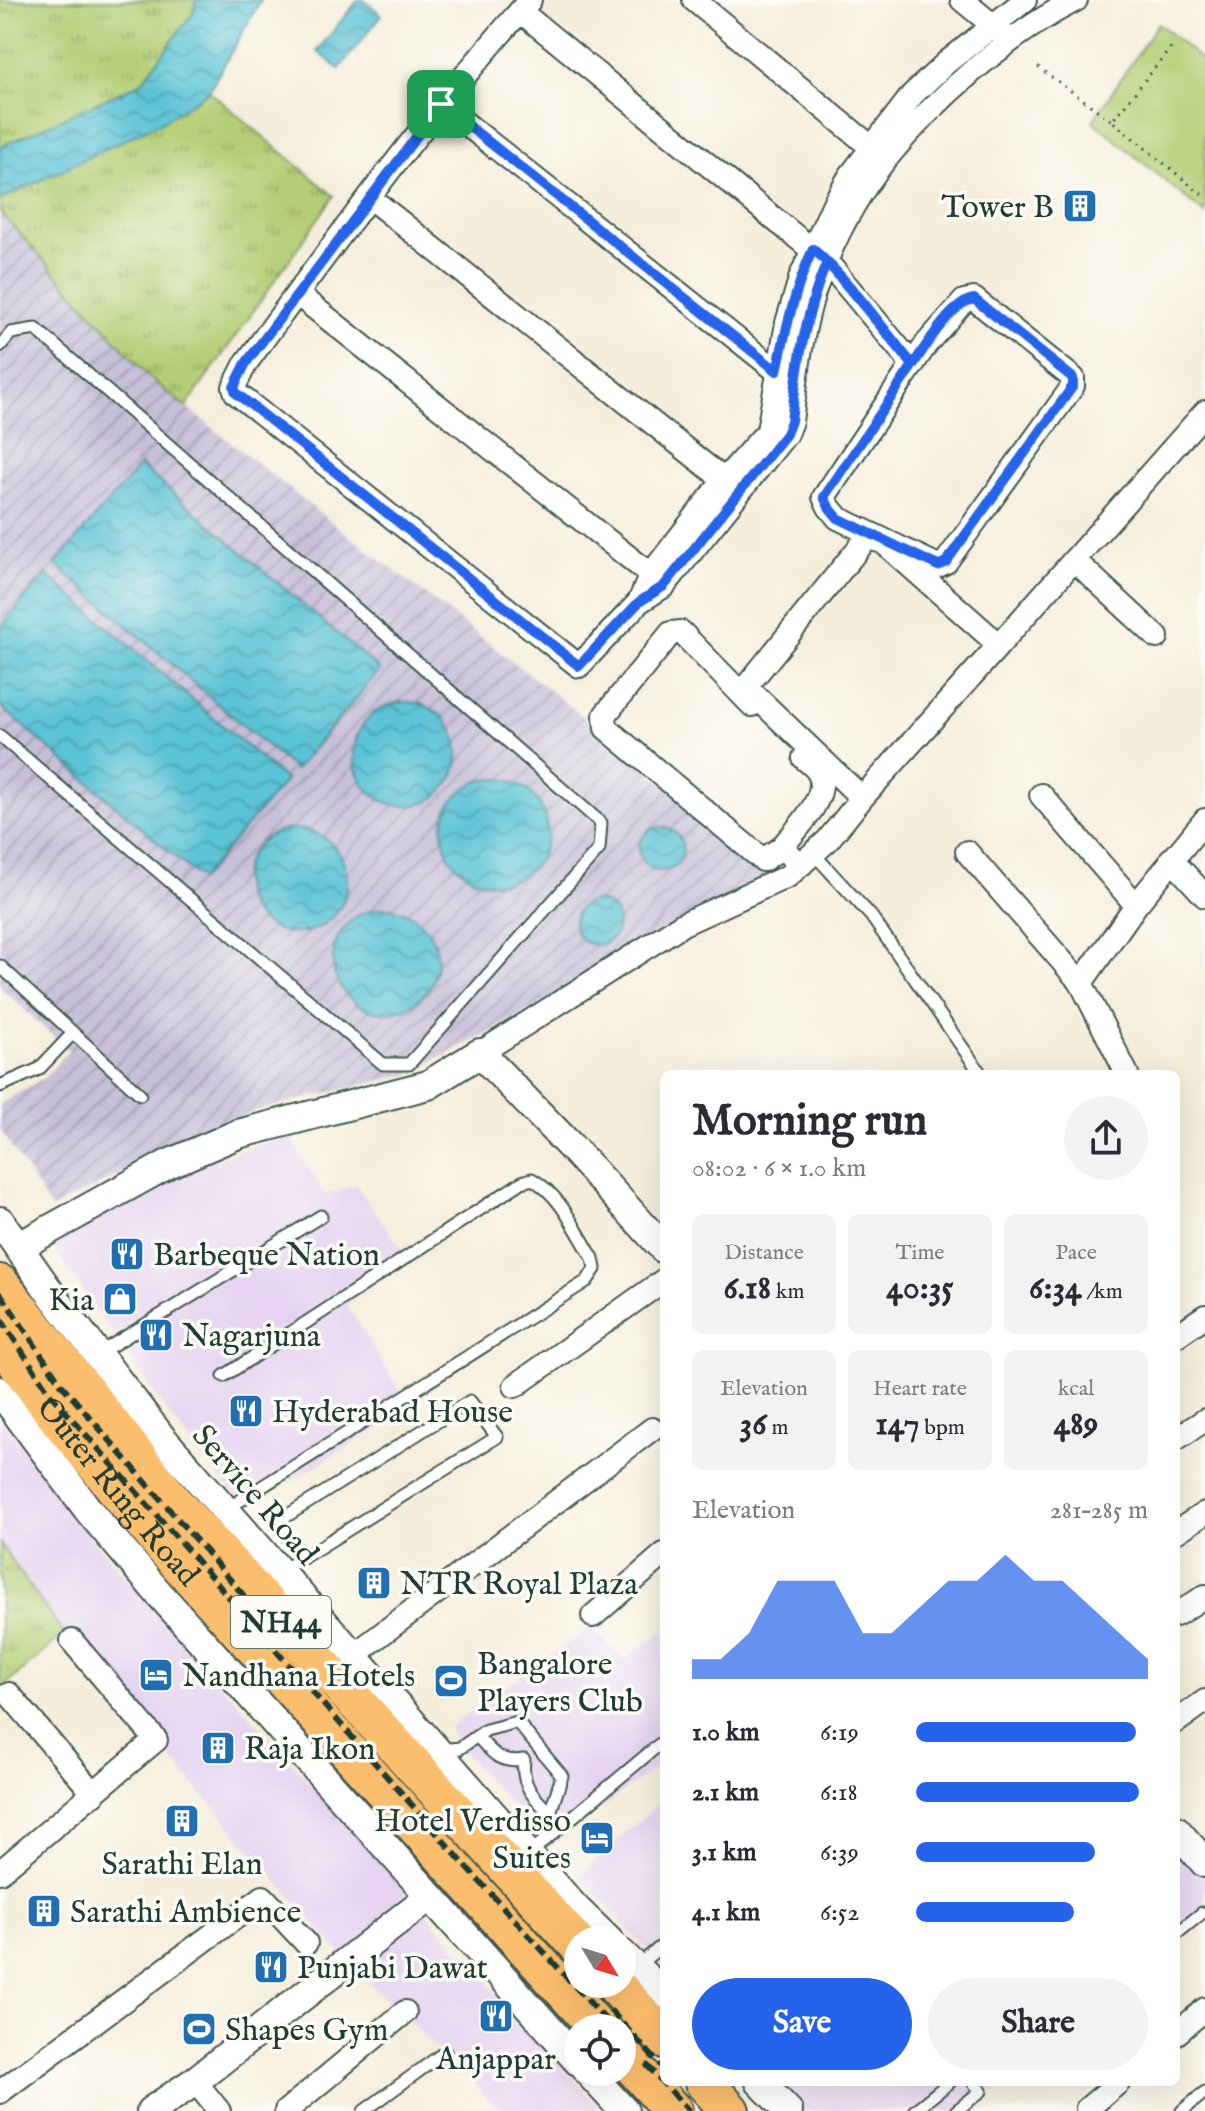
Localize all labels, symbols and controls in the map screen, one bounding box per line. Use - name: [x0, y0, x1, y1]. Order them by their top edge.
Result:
- pin: [407, 70, 475, 138]
- icon: arrive: [419, 82, 463, 126]
- building icon: Tower B: [1061, 187, 1099, 225]
- place label: Tower B: [941, 188, 1054, 229]
- text: Morning run: [692, 1094, 927, 1150]
- button: share: [1064, 1096, 1148, 1180]
- text: 08:02 · 6 × 1.0 km: [692, 1152, 866, 1185]
- restaurant icon: Barbeque Nation: [108, 1235, 146, 1273]
- place label: Barbeque Nation: [153, 1236, 380, 1277]
- text: Distance: [724, 1239, 804, 1267]
- text: Time: [896, 1239, 944, 1267]
- text: Pace: [1055, 1239, 1097, 1267]
- text: 6.18: [723, 1267, 771, 1310]
- text: 40:35: [886, 1267, 954, 1310]
- text: 6:34: [1029, 1267, 1082, 1310]
- text: km: [771, 1278, 805, 1306]
- text: /km: [1082, 1278, 1123, 1306]
- shop icon: Kia: [101, 1280, 139, 1318]
- place label: Kia: [48, 1281, 94, 1322]
- restaurant icon: Nagarjuna: [137, 1316, 175, 1354]
- place label: Nagarjuna: [182, 1317, 321, 1358]
- text: Elevation: [720, 1375, 808, 1403]
- text: Heart rate: [873, 1375, 967, 1403]
- text: kcal: [1058, 1375, 1094, 1403]
- street label: Outer Ring Road: [26, 1389, 208, 1596]
- restaurant icon: Hyderabad House: [227, 1392, 265, 1430]
- place label: Hyderabad House: [272, 1393, 513, 1434]
- text: 36: [740, 1403, 767, 1446]
- text: 147: [875, 1403, 919, 1446]
- text: 489: [1054, 1403, 1098, 1446]
- text: m: [767, 1414, 788, 1442]
- text: bpm: [919, 1414, 965, 1442]
- street label: Service Road: [182, 1417, 327, 1575]
- text: Elevation: [692, 1494, 795, 1527]
- text: 281–285 m: [1050, 1494, 1148, 1527]
- building icon: NTR Royal Plaza: [355, 1564, 393, 1602]
- place label: NTR Royal Plaza: [400, 1565, 638, 1606]
- road number: NH44: [231, 1596, 331, 1648]
- place label: Bangalore Players Club: [477, 1645, 643, 1723]
- hotel icon: Nandhana Hotels: [137, 1656, 175, 1694]
- place label: Nandhana Hotels: [182, 1657, 415, 1698]
- sports icon: Bangalore Players Club: [432, 1662, 470, 1700]
- text: 1.0 km: [692, 1716, 760, 1749]
- text: 6:19: [820, 1716, 859, 1749]
- building icon: Raja Ikon: [199, 1729, 237, 1767]
- place label: Raja Ikon: [244, 1730, 375, 1771]
- text: 2.1 km: [692, 1776, 759, 1809]
- text: 6:18: [820, 1776, 858, 1809]
- building icon: Sarathi Elan: [163, 1802, 201, 1840]
- place label: Hotel Verdisso Suites: [374, 1802, 571, 1880]
- hotel icon: Hotel Verdisso Suites: [578, 1819, 616, 1857]
- text: 3.1 km: [692, 1836, 757, 1869]
- text: 6:39: [820, 1836, 859, 1869]
- place label: Sarathi Elan: [101, 1845, 263, 1886]
- building icon: Sarathi Ambience: [25, 1892, 63, 1930]
- place label: Sarathi Ambience: [70, 1893, 301, 1934]
- text: 4.1 km: [692, 1896, 760, 1929]
- text: 6:52: [820, 1896, 859, 1929]
- north arrow: [564, 1926, 636, 1998]
- map controls: [564, 1926, 636, 2086]
- restaurant icon: Punjabi Dawat: [252, 1948, 290, 1986]
- place label: Punjabi Dawat: [297, 1949, 488, 1990]
- button: Save: [692, 1978, 912, 2070]
- button: Share: [928, 1978, 1148, 2070]
- restaurant icon: Anjappar: [477, 1997, 515, 2035]
- sports icon: Shapes Gym: [180, 2010, 218, 2048]
- place label: Shapes Gym: [225, 2011, 388, 2052]
- button: locate: [564, 2014, 636, 2086]
- place label: Anjappar: [435, 2040, 556, 2081]

